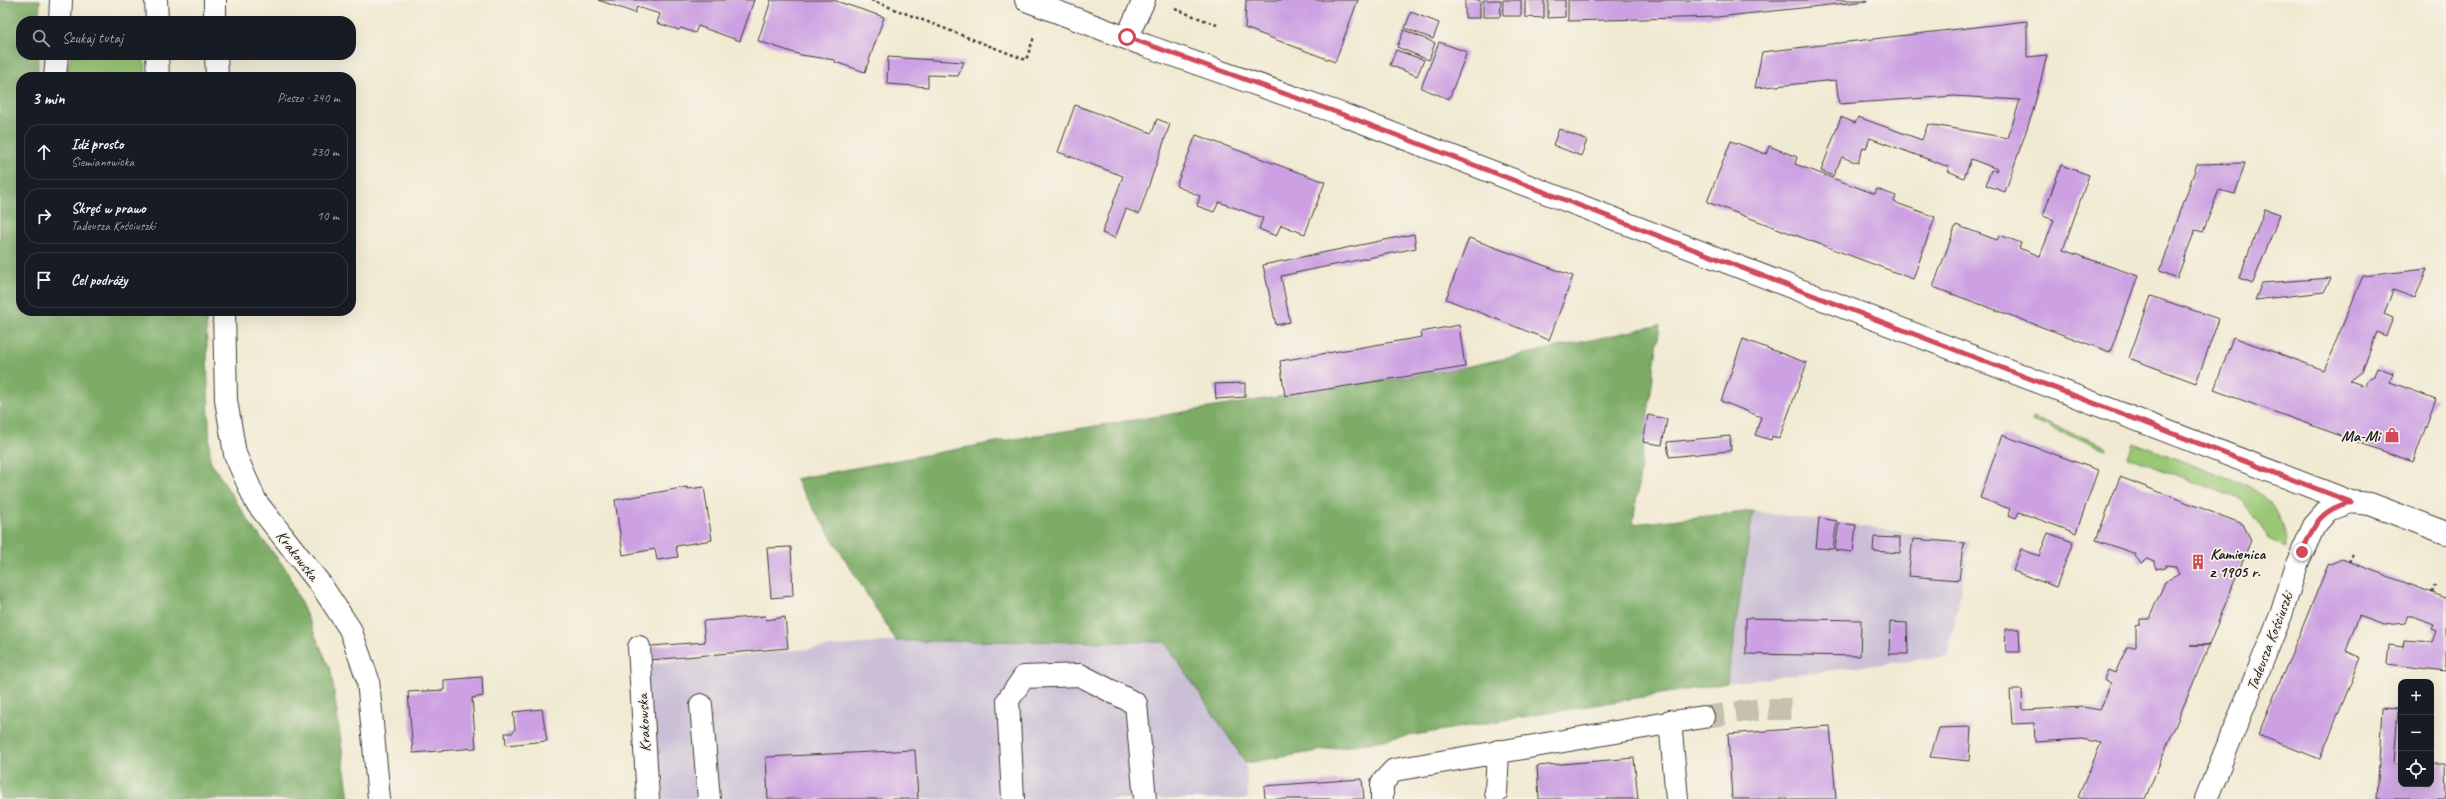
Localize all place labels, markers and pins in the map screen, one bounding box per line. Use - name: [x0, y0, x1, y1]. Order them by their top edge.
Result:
- place label: Ma-Mi: [2341, 426, 2382, 446]
- shop icon: Ma-Mi: [2383, 426, 2401, 444]
- place label: Kamienica z 1905 r.: [2210, 544, 2267, 582]
- building icon: Kamienica z 1905 r.: [2189, 553, 2207, 571]

